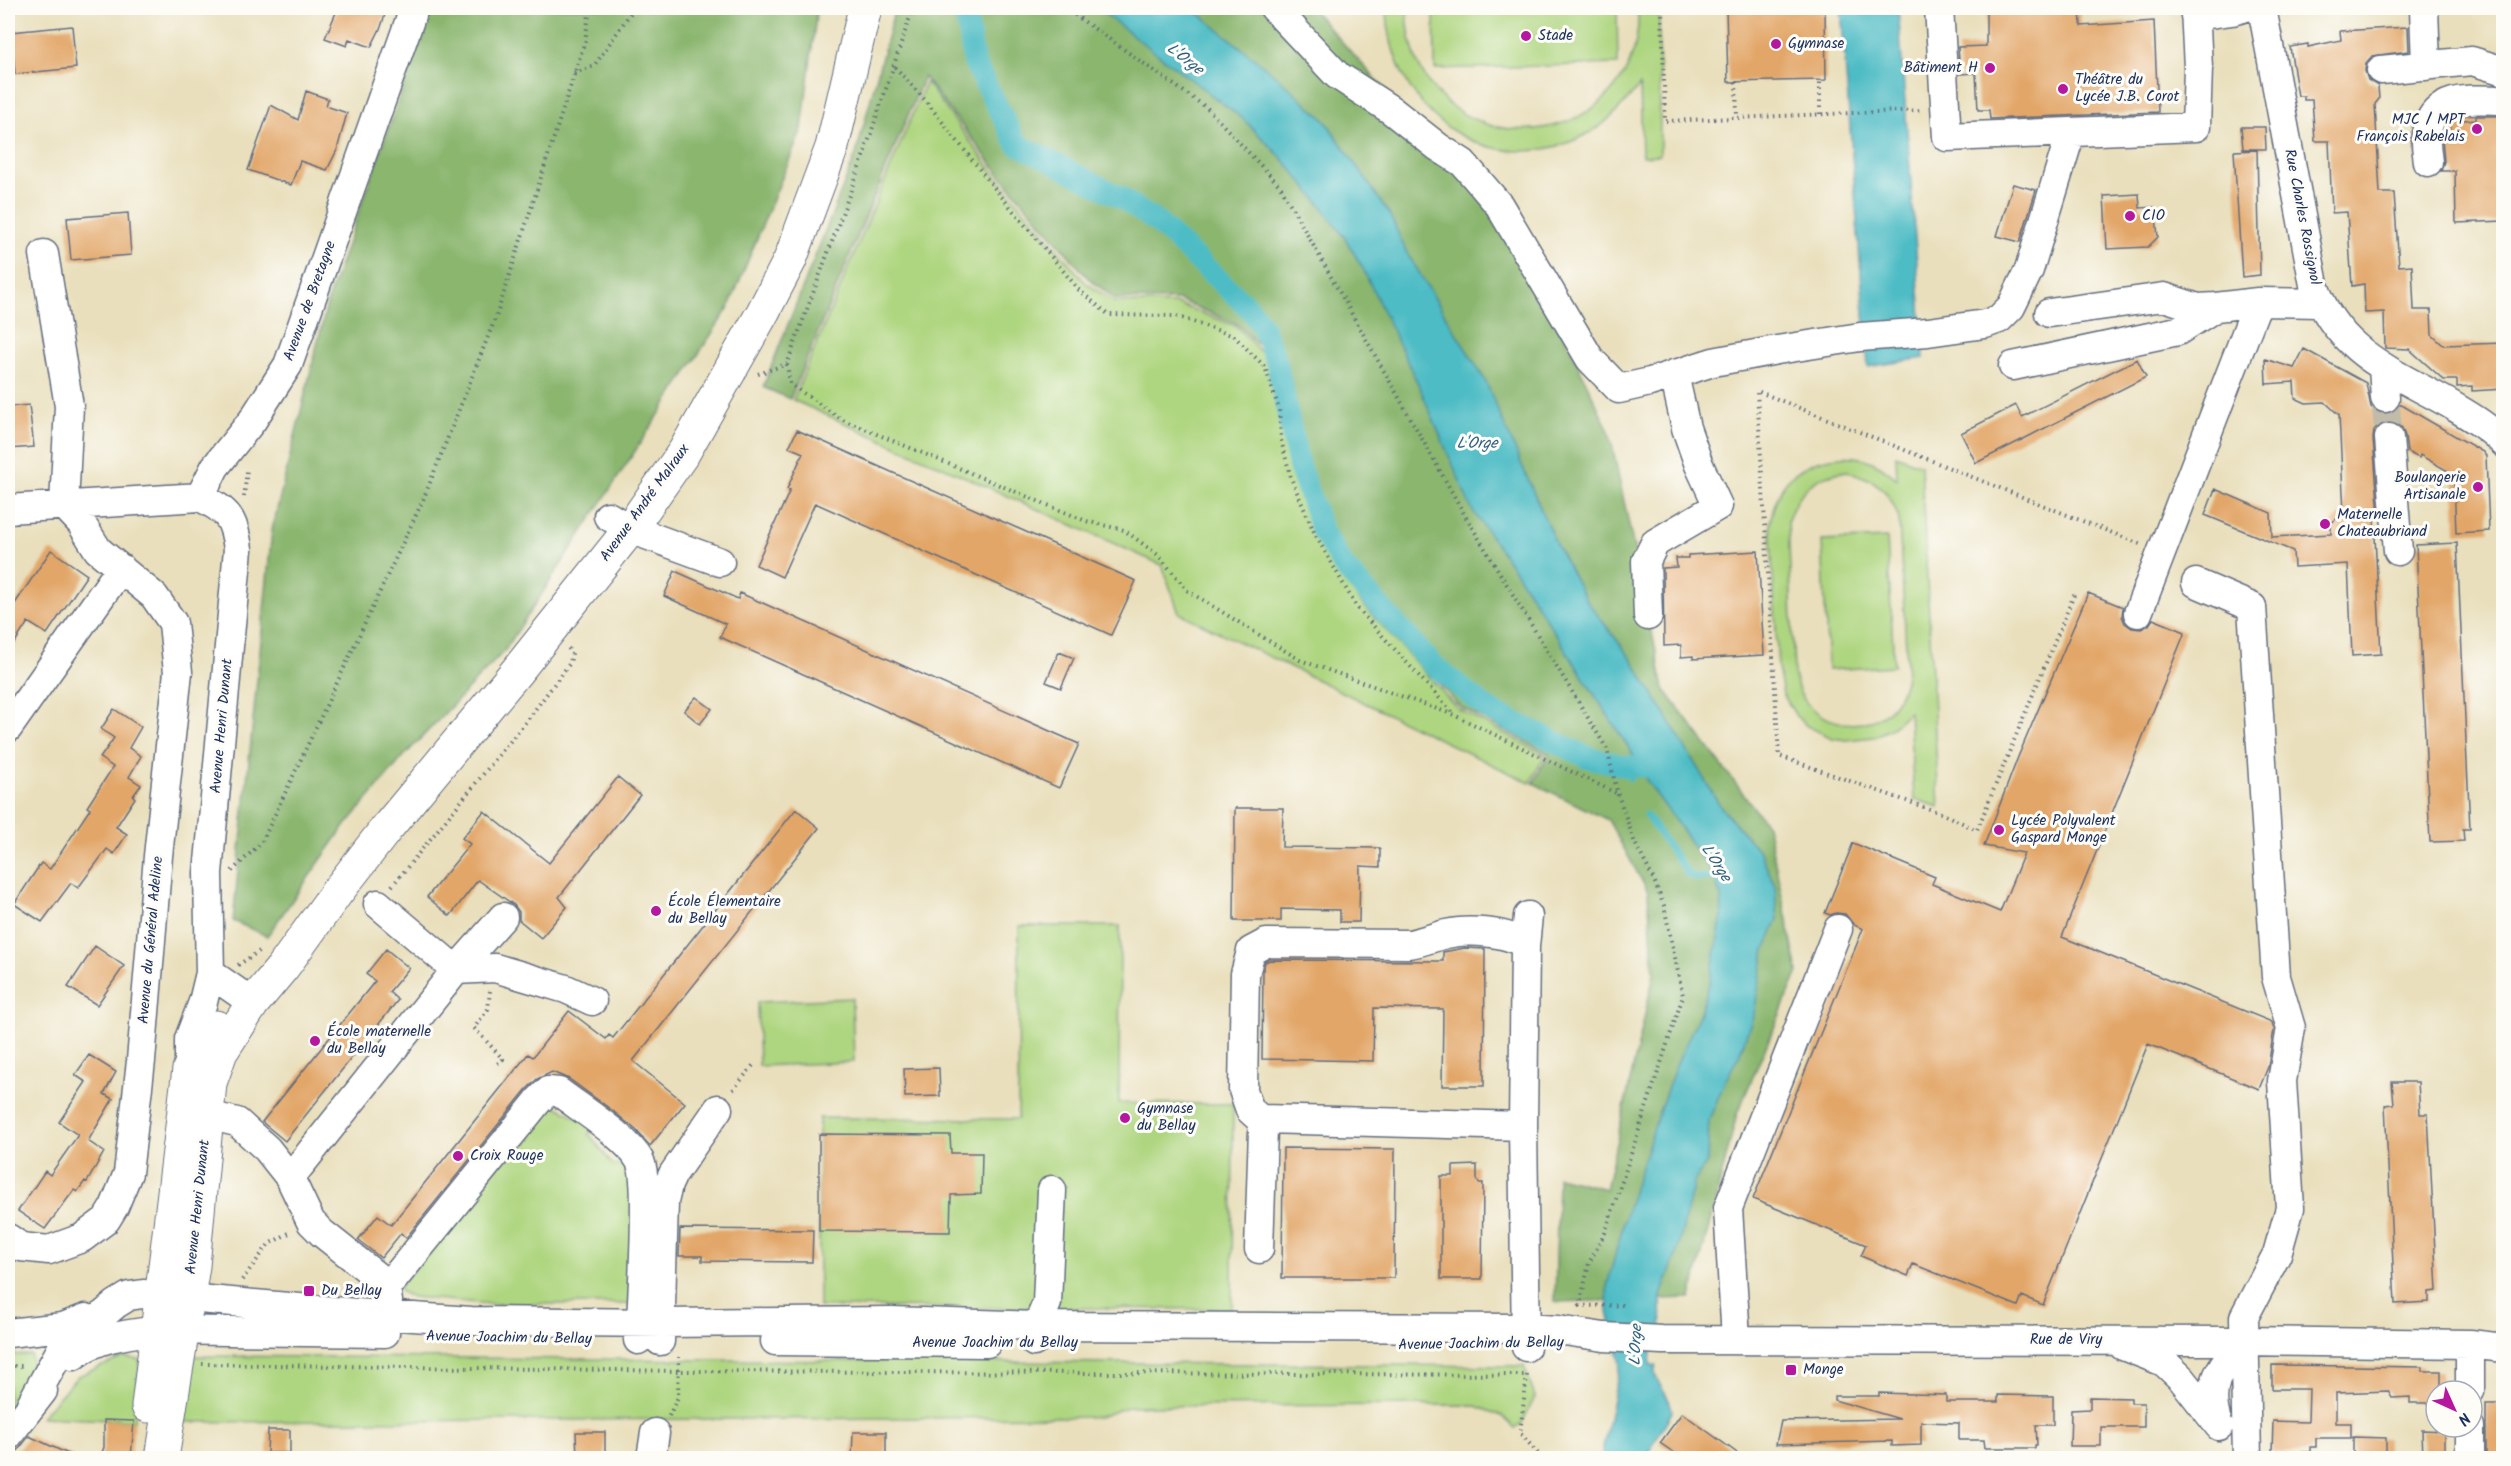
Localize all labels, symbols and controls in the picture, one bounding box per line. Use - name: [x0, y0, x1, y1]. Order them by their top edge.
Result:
- place label: Stade: [1538, 24, 1573, 48]
- marker: Stade: [1519, 29, 1533, 43]
- place label: Gymnase: [1788, 32, 1845, 56]
- water label: L'Orge: [1161, 37, 1210, 83]
- marker: Gymnase: [1769, 37, 1783, 51]
- place label: Bâtiment H: [1903, 56, 1978, 80]
- marker: Bâtiment H: [1983, 61, 1997, 75]
- place label: Théâtre du Lycée J.B. Corot: [2075, 68, 2179, 109]
- marker: Théâtre du Lycée J.B. Corot: [2056, 82, 2070, 96]
- place label: MJC / MPT François Rabelais: [2357, 108, 2467, 149]
- marker: MJC / MPT François Rabelais: [2470, 122, 2484, 136]
- street label: Rue Charles Rossignol: [2277, 147, 2327, 287]
- place label: CIO: [2142, 204, 2165, 228]
- marker: CIO: [2123, 209, 2137, 223]
- street label: Avenue de Bretagne: [277, 237, 343, 364]
- water label: L'Orge: [1457, 431, 1499, 456]
- street label: Avenue André Malraux: [594, 439, 696, 567]
- place label: Boulangerie Artisanale: [2395, 466, 2466, 507]
- marker: Boulangerie Artisanale: [2471, 480, 2485, 494]
- place label: Maternelle Chateaubriand: [2337, 503, 2427, 544]
- marker: Maternelle Chateaubriand: [2318, 517, 2332, 531]
- street label: Avenue Henri Dunant: [204, 657, 240, 794]
- place label: Lycée Polyvalent Gaspard Monge: [2011, 809, 2116, 850]
- marker: Lycée Polyvalent Gaspard Monge: [1992, 823, 2006, 837]
- water label: L'Orge: [1694, 839, 1739, 888]
- street label: Avenue du Général Adeline: [132, 855, 170, 1025]
- place label: École Élementaire du Bellay: [668, 890, 781, 931]
- marker: École Élementaire du Bellay: [649, 904, 663, 918]
- place label: École maternelle du Bellay: [327, 1020, 431, 1061]
- marker: École maternelle du Bellay: [308, 1034, 322, 1048]
- place label: Gymnase du Bellay: [1137, 1097, 1196, 1138]
- marker: Gymnase du Bellay: [1118, 1111, 1132, 1125]
- street label: Avenue Henri Dunant: [179, 1138, 217, 1276]
- place label: Croix Rouge: [470, 1144, 544, 1168]
- marker: Croix Rouge: [451, 1149, 465, 1163]
- place label: Du Bellay: [321, 1279, 383, 1303]
- marker: Du Bellay: [302, 1284, 316, 1298]
- water label: L'Orge: [1623, 1322, 1649, 1366]
- street label: Avenue Joachim du Bellay: [426, 1325, 593, 1351]
- street label: Rue de Viry: [2030, 1328, 2103, 1352]
- street label: Avenue Joachim du Bellay: [912, 1331, 1079, 1355]
- street label: Avenue Joachim du Bellay: [1398, 1331, 1565, 1357]
- place label: Monge: [1803, 1358, 1844, 1382]
- marker: Monge: [1784, 1363, 1798, 1377]
- north arrow: [2424, 1379, 2484, 1439]
- text: N: [2451, 1406, 2476, 1431]

